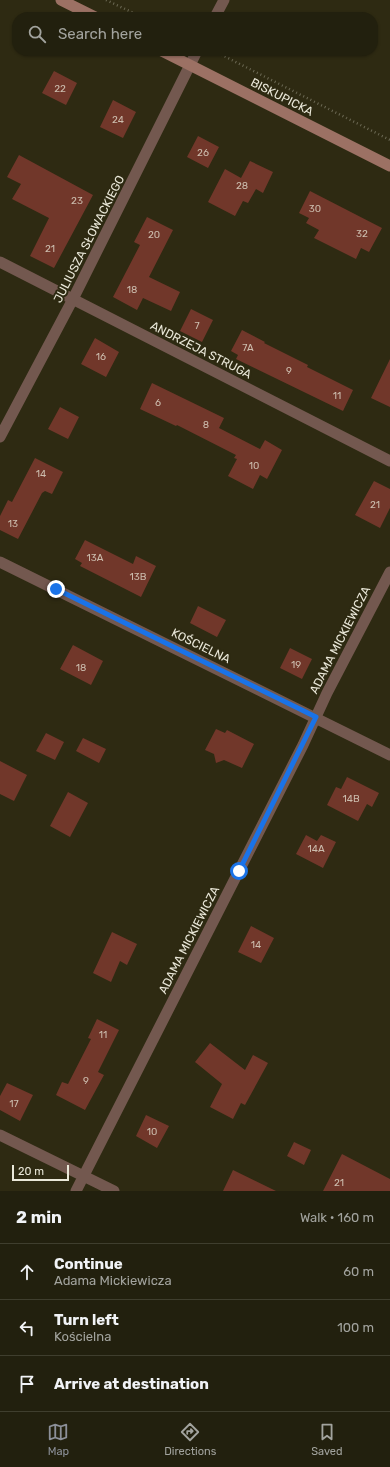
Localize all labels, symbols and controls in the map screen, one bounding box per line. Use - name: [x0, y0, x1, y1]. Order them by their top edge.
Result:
- search box: [12, 12, 378, 56]
- icon: search: [26, 23, 48, 45]
- text: Search here: [58, 25, 142, 43]
- street label: BISKUPICKA: [248, 75, 316, 119]
- house number: 22: [54, 83, 66, 95]
- house number: 24: [112, 114, 124, 126]
- house number: 26: [197, 147, 209, 159]
- street label: JULIUSZA SŁOWACKIEGO: [51, 173, 127, 305]
- house number: 28: [236, 180, 248, 192]
- house number: 23: [71, 195, 83, 207]
- house number: 30: [309, 203, 321, 215]
- house number: 32: [356, 228, 368, 240]
- house number: 20: [148, 229, 160, 241]
- house number: 21: [45, 243, 55, 255]
- house number: 18: [127, 284, 137, 296]
- street label: ANDRZEJA STRUGA: [148, 318, 254, 382]
- house number: 7: [194, 320, 200, 332]
- house number: 7A: [242, 342, 254, 354]
- house number: 16: [96, 351, 106, 363]
- house number: 9: [286, 365, 292, 377]
- house number: 11: [333, 390, 341, 402]
- house number: 6: [155, 397, 161, 409]
- house number: 8: [203, 419, 209, 431]
- house number: 10: [249, 460, 259, 472]
- house number: 14: [36, 468, 46, 480]
- house number: 21: [370, 499, 380, 511]
- house number: 13: [8, 518, 18, 530]
- house number: 13A: [87, 552, 104, 564]
- house number: 13B: [130, 571, 147, 583]
- route end: [47, 580, 65, 598]
- street label: ADAMA MICKIEWICZA: [307, 584, 373, 696]
- street label: KOŚCIELNA: [169, 626, 233, 666]
- house number: 19: [291, 659, 301, 671]
- house number: 18: [76, 662, 86, 674]
- house number: 14B: [342, 793, 360, 805]
- house number: 14A: [307, 843, 325, 855]
- route start: [230, 862, 248, 880]
- street label: ADAMA MICKIEWICZA: [156, 884, 222, 996]
- house number: 14: [251, 939, 261, 951]
- house number: 11: [99, 1029, 107, 1041]
- house number: 9: [83, 1075, 89, 1087]
- house number: 17: [9, 1098, 19, 1110]
- house number: 10: [147, 1126, 157, 1138]
- scale bar: [12, 1163, 69, 1182]
- text: 20 m: [18, 1165, 44, 1178]
- house number: 21: [334, 1177, 344, 1189]
- text: 2 min: [16, 1207, 62, 1227]
- text: Walk · 160 m: [300, 1210, 374, 1225]
- text: Continue: [54, 1255, 123, 1273]
- icon: ahead: [16, 1261, 38, 1283]
- text: 60 m: [343, 1264, 374, 1279]
- text: Adama Mickiewicza: [54, 1273, 172, 1288]
- text: Turn left: [54, 1311, 119, 1329]
- icon: left: [16, 1317, 38, 1339]
- text: 100 m: [337, 1320, 374, 1335]
- text: Kościelna: [54, 1329, 111, 1344]
- icon: arrive: [16, 1373, 38, 1395]
- text: Arrive at destination: [54, 1375, 209, 1393]
- tab: Map: [47, 1421, 69, 1458]
- tab: Directions: [164, 1421, 216, 1458]
- tab: Saved: [311, 1421, 343, 1458]

